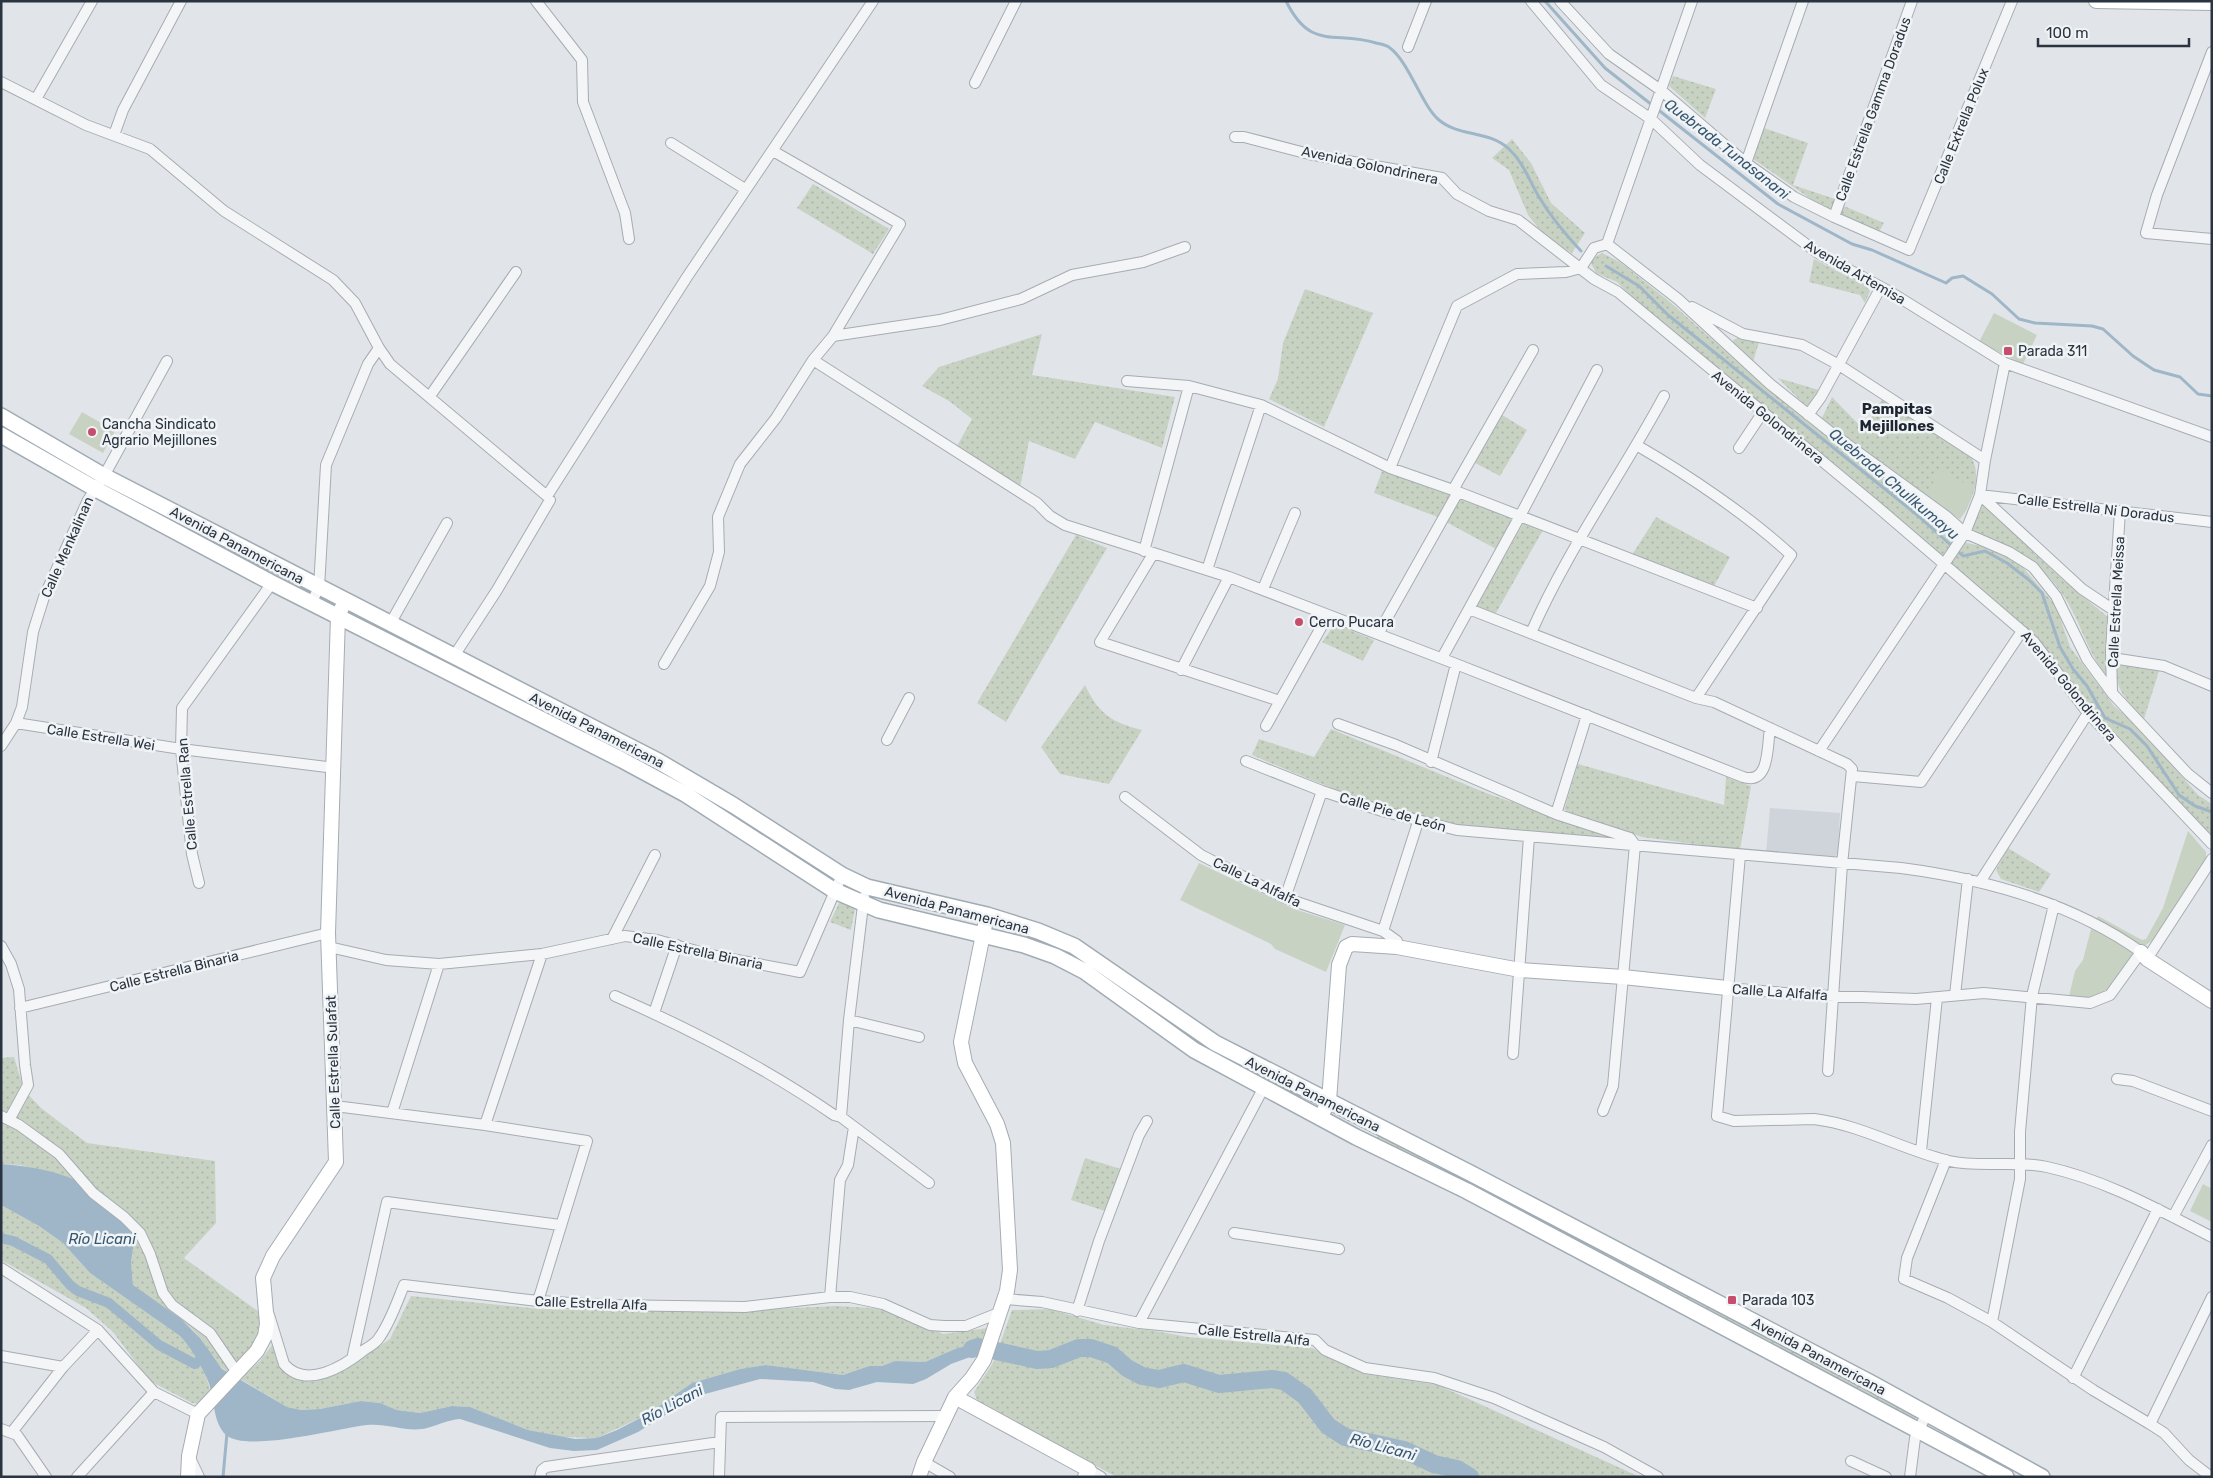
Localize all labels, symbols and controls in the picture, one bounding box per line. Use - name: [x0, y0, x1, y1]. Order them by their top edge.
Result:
- street label: Calle Estrella Gamma Doradus: [1832, 15, 1915, 204]
- scale bar: [2038, 15, 2189, 47]
- text: 100 m: [2046, 24, 2088, 42]
- street label: Calle Extrella Polux: [1930, 65, 1993, 187]
- water label: Quebrada Tunasanani: [1661, 95, 1793, 204]
- street label: Avenida Golondrinera: [1300, 143, 1440, 188]
- street label: Avenida Artemisa: [1801, 237, 1908, 308]
- place label: Parada 311: [2018, 343, 2087, 360]
- marker: Parada 311: [2002, 345, 2014, 357]
- street label: Avenida Golondrinera: [1708, 367, 1827, 468]
- district label: Pampitas Mejillones: [1860, 400, 1934, 435]
- place label: Cancha Sindicato Agrario Mejillones: [102, 416, 217, 449]
- water label: Quebrada Chullkumayu: [1825, 424, 1963, 544]
- marker: Cancha Sindicato Agrario Mejillones: [86, 426, 98, 438]
- street label: Calle Estrella Ni Doradus: [2016, 490, 2176, 527]
- street label: Calle Menkalinan: [38, 494, 97, 600]
- street label: Avenida Panamericana: [167, 503, 307, 588]
- street label: Calle Estrella Meissa: [2105, 536, 2128, 668]
- place label: Cerro Pucara: [1309, 614, 1394, 631]
- marker: Cerro Pucara: [1293, 616, 1305, 628]
- street label: Avenida Golondrinera: [2017, 627, 2120, 745]
- street label: Avenida Panamericana: [526, 689, 667, 772]
- street label: Calle Estrella Wei: [46, 721, 156, 754]
- street label: Calle Estrella Ran: [174, 737, 201, 851]
- street label: Calle Pie de León: [1337, 789, 1448, 836]
- street label: Calle La Alfalfa: [1210, 854, 1304, 911]
- street label: Avenida Panamericana: [883, 883, 1031, 938]
- street label: Calle Estrella Binaria: [631, 929, 765, 974]
- street label: Calle Estrella Binaria: [108, 947, 241, 996]
- street label: Calle La Alfalfa: [1731, 981, 1828, 1004]
- street label: Calle Estrella Sulafat: [323, 994, 344, 1129]
- street label: Avenida Panamericana: [1242, 1053, 1383, 1136]
- water label: Río Licani: [68, 1230, 136, 1248]
- place label: Parada 103: [1742, 1292, 1814, 1309]
- street label: Calle Estrella Alfa: [534, 1293, 648, 1314]
- marker: Parada 103: [1726, 1294, 1738, 1306]
- street label: Avenida Panamericana: [1749, 1314, 1889, 1399]
- street label: Calle Estrella Alfa: [1197, 1321, 1311, 1350]
- water label: Río Licani: [638, 1381, 706, 1429]
- water label: Río Licani: [1348, 1430, 1418, 1465]

